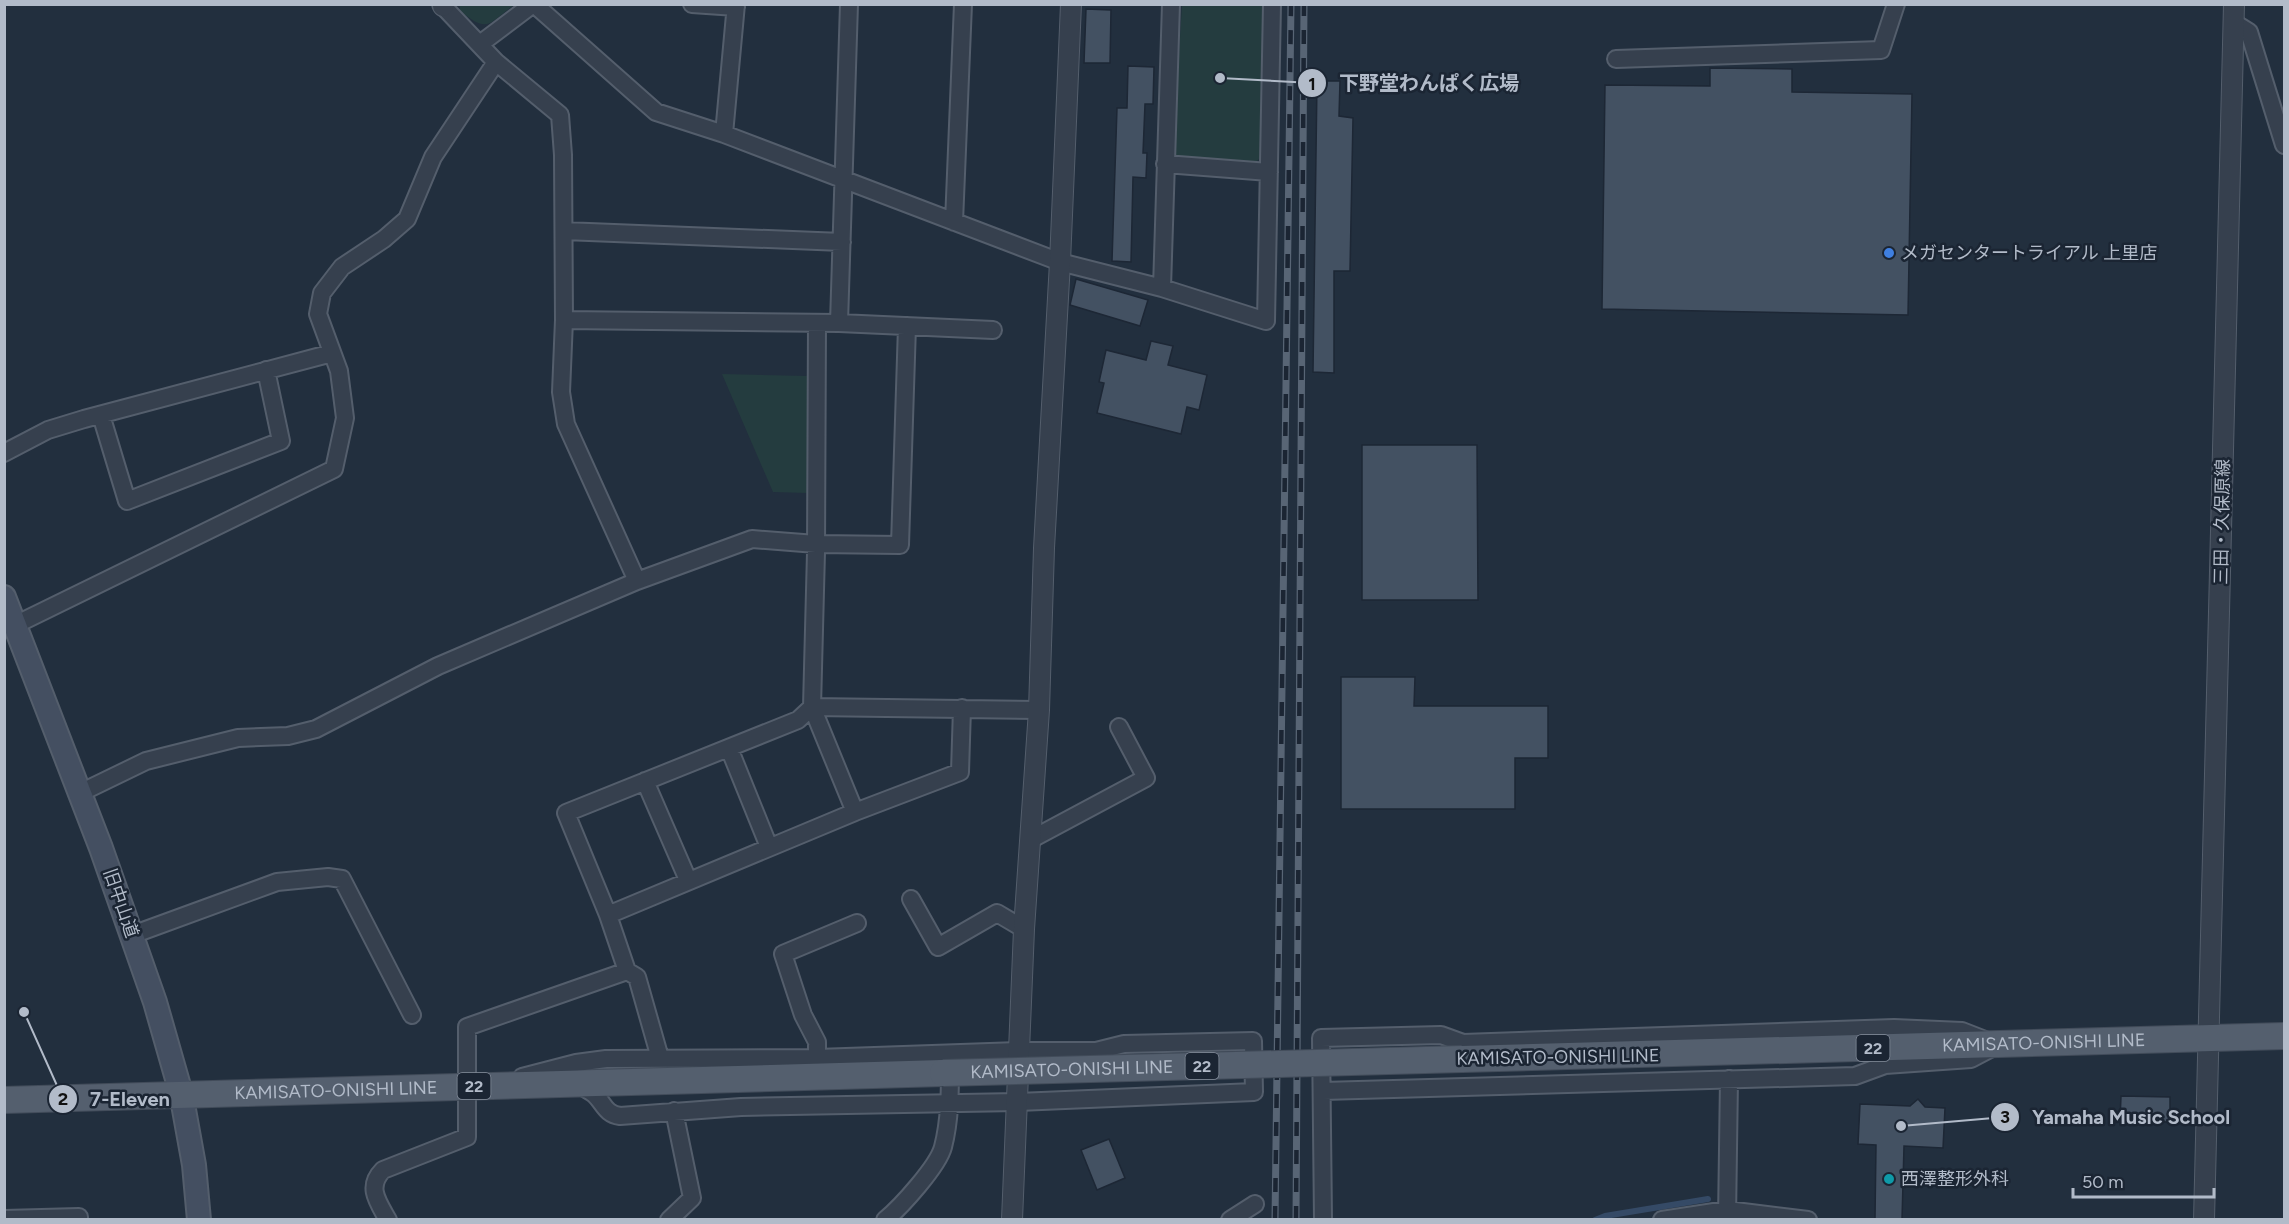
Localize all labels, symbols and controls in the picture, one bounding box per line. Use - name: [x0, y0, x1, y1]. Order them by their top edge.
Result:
- callout: 下野堂わんぱく広場: [1297, 64, 1531, 102]
- text: 下野堂わんぱく広場: [1339, 71, 1519, 95]
- text: 1: [1308, 73, 1316, 95]
- place label: メガセンタートライアル 上里店: [1901, 242, 2157, 264]
- marker: メガセンタートライアル 上里店: [1882, 246, 1896, 260]
- street label: 三田・久保原線: [2210, 459, 2234, 585]
- street label: 旧中山道: [99, 865, 143, 941]
- street label: KAMISATO-ONISHI LINE: [1942, 1029, 2146, 1057]
- road number: 22: [1856, 1035, 1890, 1061]
- street label: KAMISATO-ONISHI LINE: [1456, 1044, 1660, 1070]
- road number: 22: [1186, 1053, 1218, 1079]
- street label: KAMISATO-ONISHI LINE: [970, 1056, 1174, 1083]
- road number: 22: [458, 1073, 490, 1099]
- street label: KAMISATO-ONISHI LINE: [234, 1077, 438, 1104]
- callout: 7-Eleven: [48, 1080, 182, 1118]
- text: 7-Eleven: [90, 1087, 170, 1111]
- text: 2: [58, 1088, 68, 1110]
- callout: Yamaha Music School: [1990, 1098, 2242, 1136]
- text: Yamaha Music School: [2032, 1105, 2230, 1129]
- text: 3: [2000, 1106, 2010, 1128]
- scale bar: [2073, 1161, 2214, 1199]
- place label: 西澤整形外科: [1901, 1168, 2009, 1190]
- text: 50 m: [2082, 1171, 2124, 1193]
- marker: 西澤整形外科: [1882, 1172, 1896, 1186]

